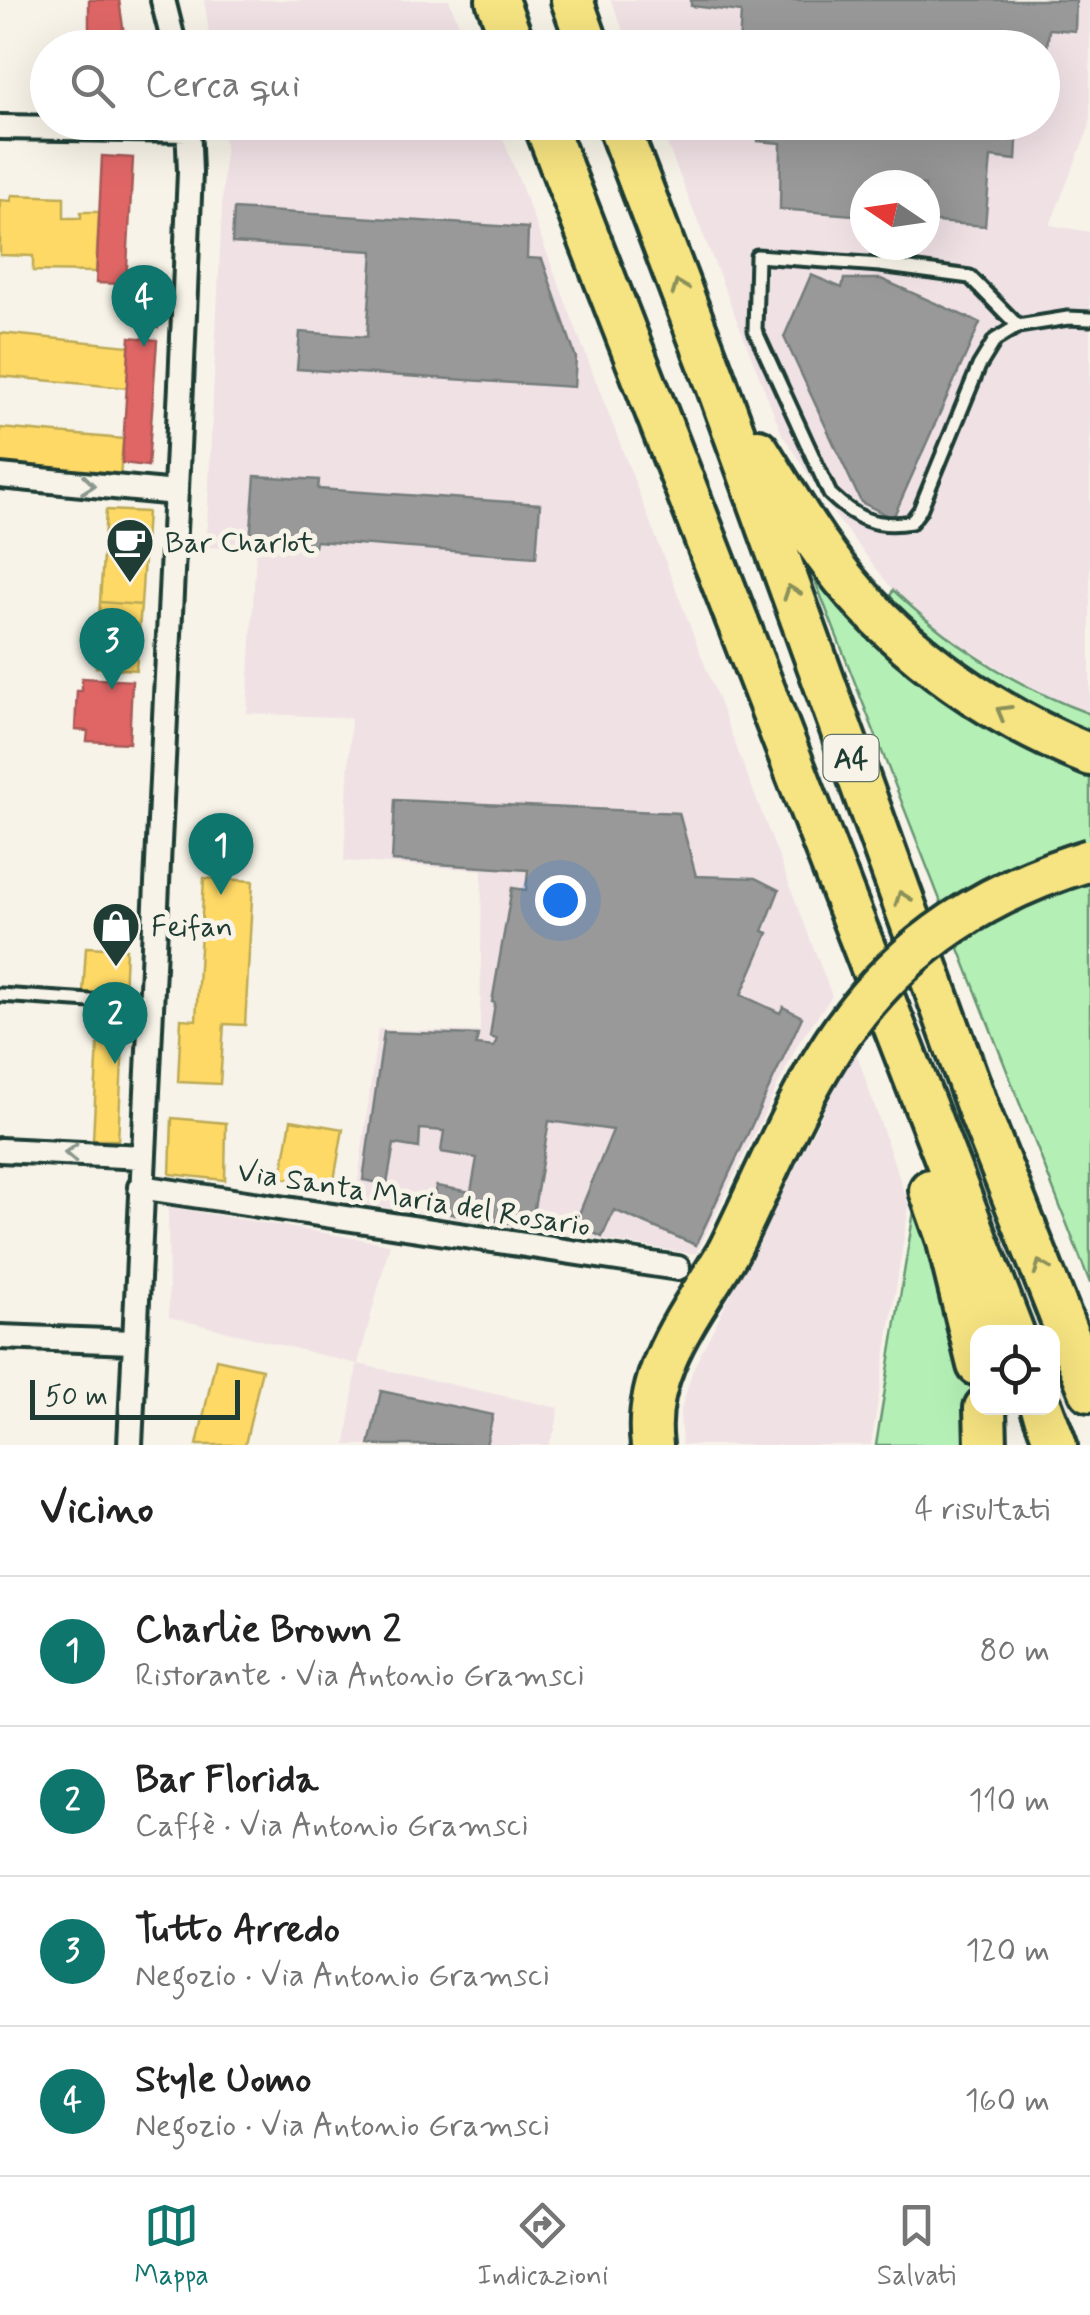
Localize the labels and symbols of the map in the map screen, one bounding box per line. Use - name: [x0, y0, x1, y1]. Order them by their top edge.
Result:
- north arrow: [850, 170, 940, 260]
- pin: 4: [112, 264, 176, 347]
- one-way arrow: [671, 280, 691, 297]
- one-way arrow: [80, 474, 96, 495]
- cafe icon: Bar Charlot: [104, 516, 156, 584]
- place label: Bar Charlot: [165, 524, 315, 563]
- one-way arrow: [782, 585, 803, 602]
- pin: 3: [80, 608, 144, 690]
- one-way arrow: [996, 704, 1014, 724]
- road number: A4: [824, 735, 878, 781]
- pin: 1: [188, 812, 254, 895]
- your location: [535, 875, 586, 926]
- one-way arrow: [893, 890, 914, 907]
- shop icon: Feifan: [90, 900, 142, 968]
- place label: Feifan: [151, 908, 233, 947]
- pin: 2: [82, 982, 148, 1064]
- one-way arrow: [63, 1143, 79, 1164]
- street label: Via Santa Maria del Rosario: [235, 1152, 593, 1247]
- one-way arrow: [1033, 1260, 1053, 1277]
- scale bar: [30, 1375, 240, 1420]

